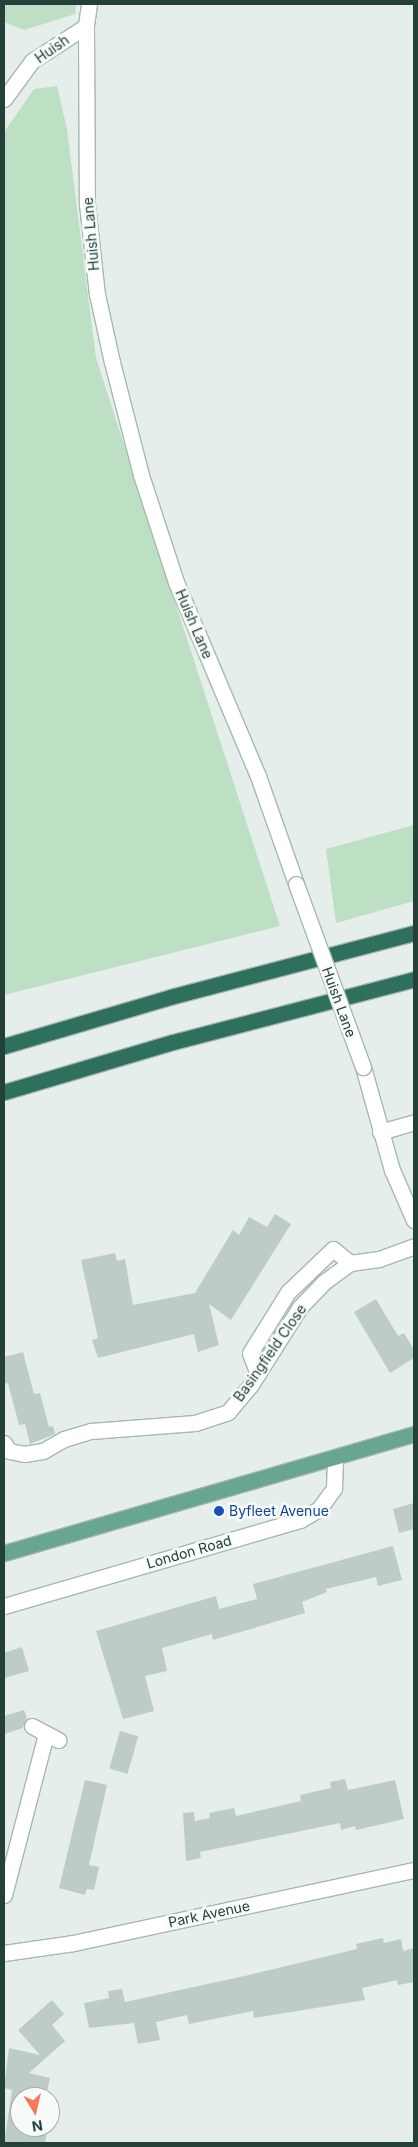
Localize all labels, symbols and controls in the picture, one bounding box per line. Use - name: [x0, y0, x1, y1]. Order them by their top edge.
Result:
- street label: Huish: [32, 31, 72, 67]
- street label: Huish Lane: [79, 196, 103, 272]
- street label: Huish Lane: [172, 587, 216, 661]
- street label: Huish Lane: [318, 964, 360, 1040]
- street label: Basingfield Close: [230, 1301, 310, 1405]
- place label: Byfleet Avenue: [229, 1503, 329, 1519]
- marker: Byfleet Avenue: [213, 1505, 225, 1517]
- street label: London Road: [145, 1532, 233, 1572]
- street label: Park Avenue: [167, 1897, 251, 1931]
- north arrow: [10, 2087, 60, 2137]
- text: N: [31, 2117, 44, 2136]

